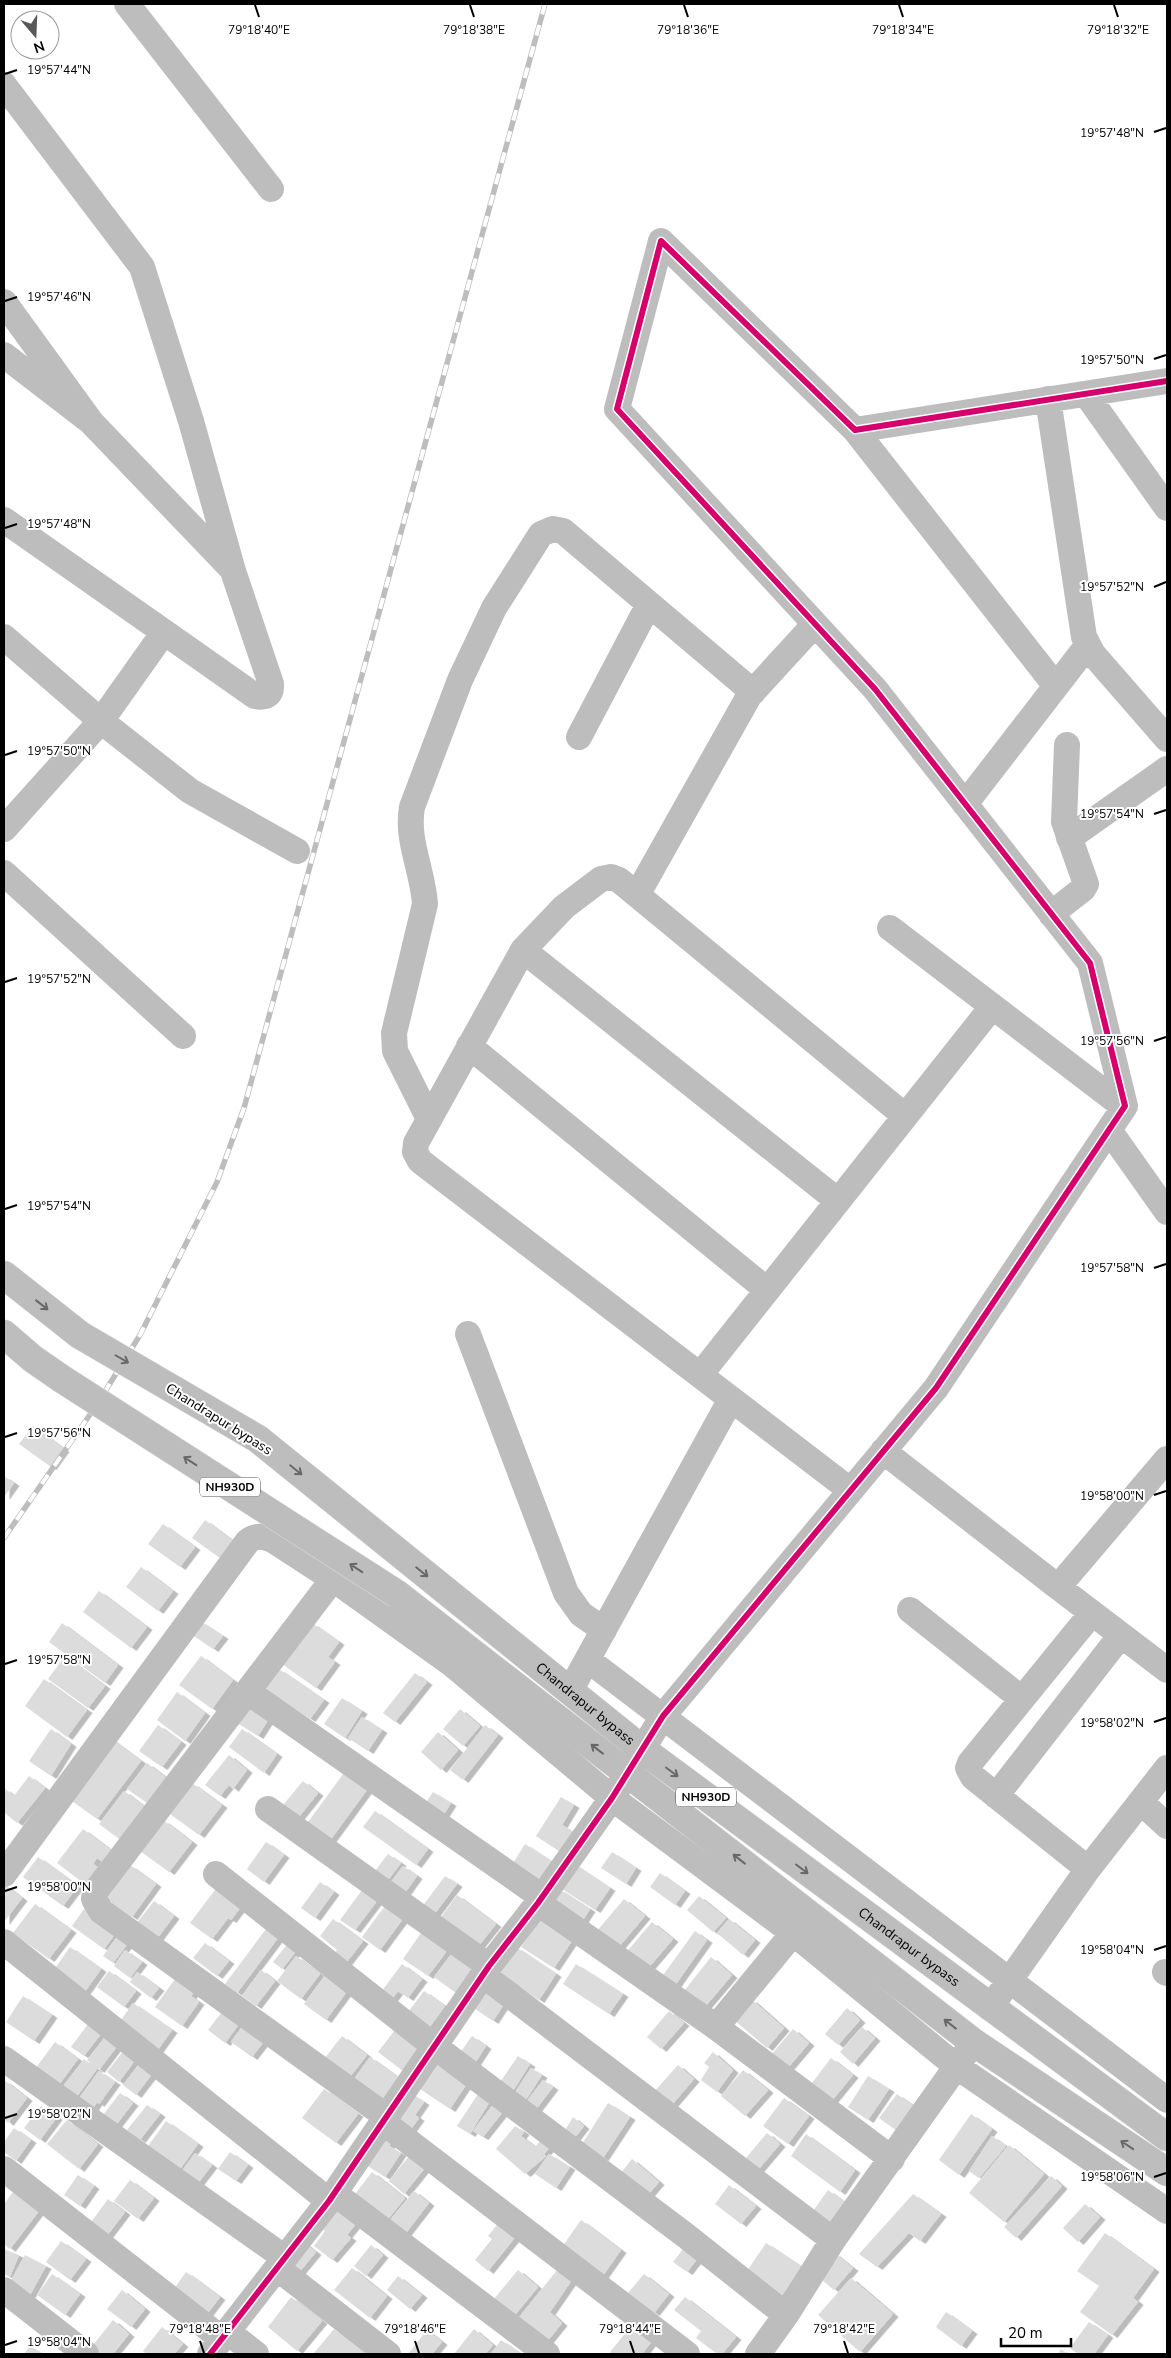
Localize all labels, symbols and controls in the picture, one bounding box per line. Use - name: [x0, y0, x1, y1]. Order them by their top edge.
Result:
- north arrow: [10, 10, 60, 60]
- text: 79°18'40"E: [228, 22, 290, 38]
- text: 79°18'38"E: [443, 22, 505, 38]
- text: 79°18'36"E: [657, 22, 719, 38]
- text: 79°18'34"E: [872, 22, 934, 38]
- text: 79°18'32"E: [1087, 22, 1149, 38]
- text: N: [31, 36, 47, 58]
- text: 19°57'44"N: [27, 62, 91, 78]
- text: 19°57'48"N: [1080, 125, 1144, 141]
- text: 19°57'46"N: [27, 289, 91, 305]
- text: 19°57'50"N: [1080, 352, 1144, 368]
- text: 19°57'48"N: [27, 516, 91, 532]
- text: 19°57'52"N: [1080, 579, 1144, 595]
- text: 19°57'50"N: [27, 743, 91, 759]
- text: 19°57'54"N: [1080, 806, 1144, 822]
- text: 19°57'52"N: [27, 971, 91, 987]
- text: 19°57'56"N: [1080, 1033, 1144, 1049]
- text: 19°57'54"N: [27, 1198, 91, 1214]
- text: 19°57'58"N: [1080, 1260, 1144, 1276]
- one-way arrow: [35, 1299, 48, 1310]
- one-way arrow: [114, 1355, 128, 1365]
- street label: Chandrapur bypass: [162, 1379, 276, 1460]
- text: 19°57'56"N: [27, 1425, 91, 1441]
- one-way arrow: [183, 1456, 197, 1466]
- one-way arrow: [289, 1464, 302, 1475]
- road number: NH930D: [200, 1478, 260, 1496]
- text: 19°58'00"N: [1080, 1488, 1144, 1504]
- one-way arrow: [350, 1563, 364, 1573]
- one-way arrow: [415, 1566, 428, 1577]
- text: 19°57'58"N: [27, 1652, 91, 1668]
- street label: Chandrapur bypass: [532, 1658, 639, 1750]
- text: 19°58'02"N: [1080, 1715, 1144, 1731]
- one-way arrow: [591, 1743, 604, 1754]
- one-way arrow: [665, 1766, 678, 1777]
- road number: NH930D: [676, 1788, 736, 1806]
- one-way arrow: [733, 1854, 746, 1865]
- one-way arrow: [795, 1864, 809, 1874]
- text: 19°58'00"N: [27, 1879, 91, 1895]
- street label: Chandrapur bypass: [854, 1903, 964, 1991]
- text: 19°58'04"N: [1080, 1942, 1144, 1958]
- one-way arrow: [943, 2018, 956, 2029]
- text: 19°58'02"N: [27, 2106, 91, 2122]
- one-way arrow: [1120, 2140, 1134, 2150]
- text: 19°58'06"N: [1080, 2169, 1144, 2185]
- scale bar: [1001, 2316, 1071, 2348]
- text: 79°18'48"E: [169, 2321, 231, 2337]
- text: 79°18'46"E: [384, 2321, 446, 2337]
- text: 79°18'44"E: [599, 2321, 661, 2337]
- text: 79°18'42"E: [813, 2321, 875, 2337]
- text: 20 m: [1008, 2323, 1043, 2343]
- text: 19°58'04"N: [27, 2334, 91, 2350]

